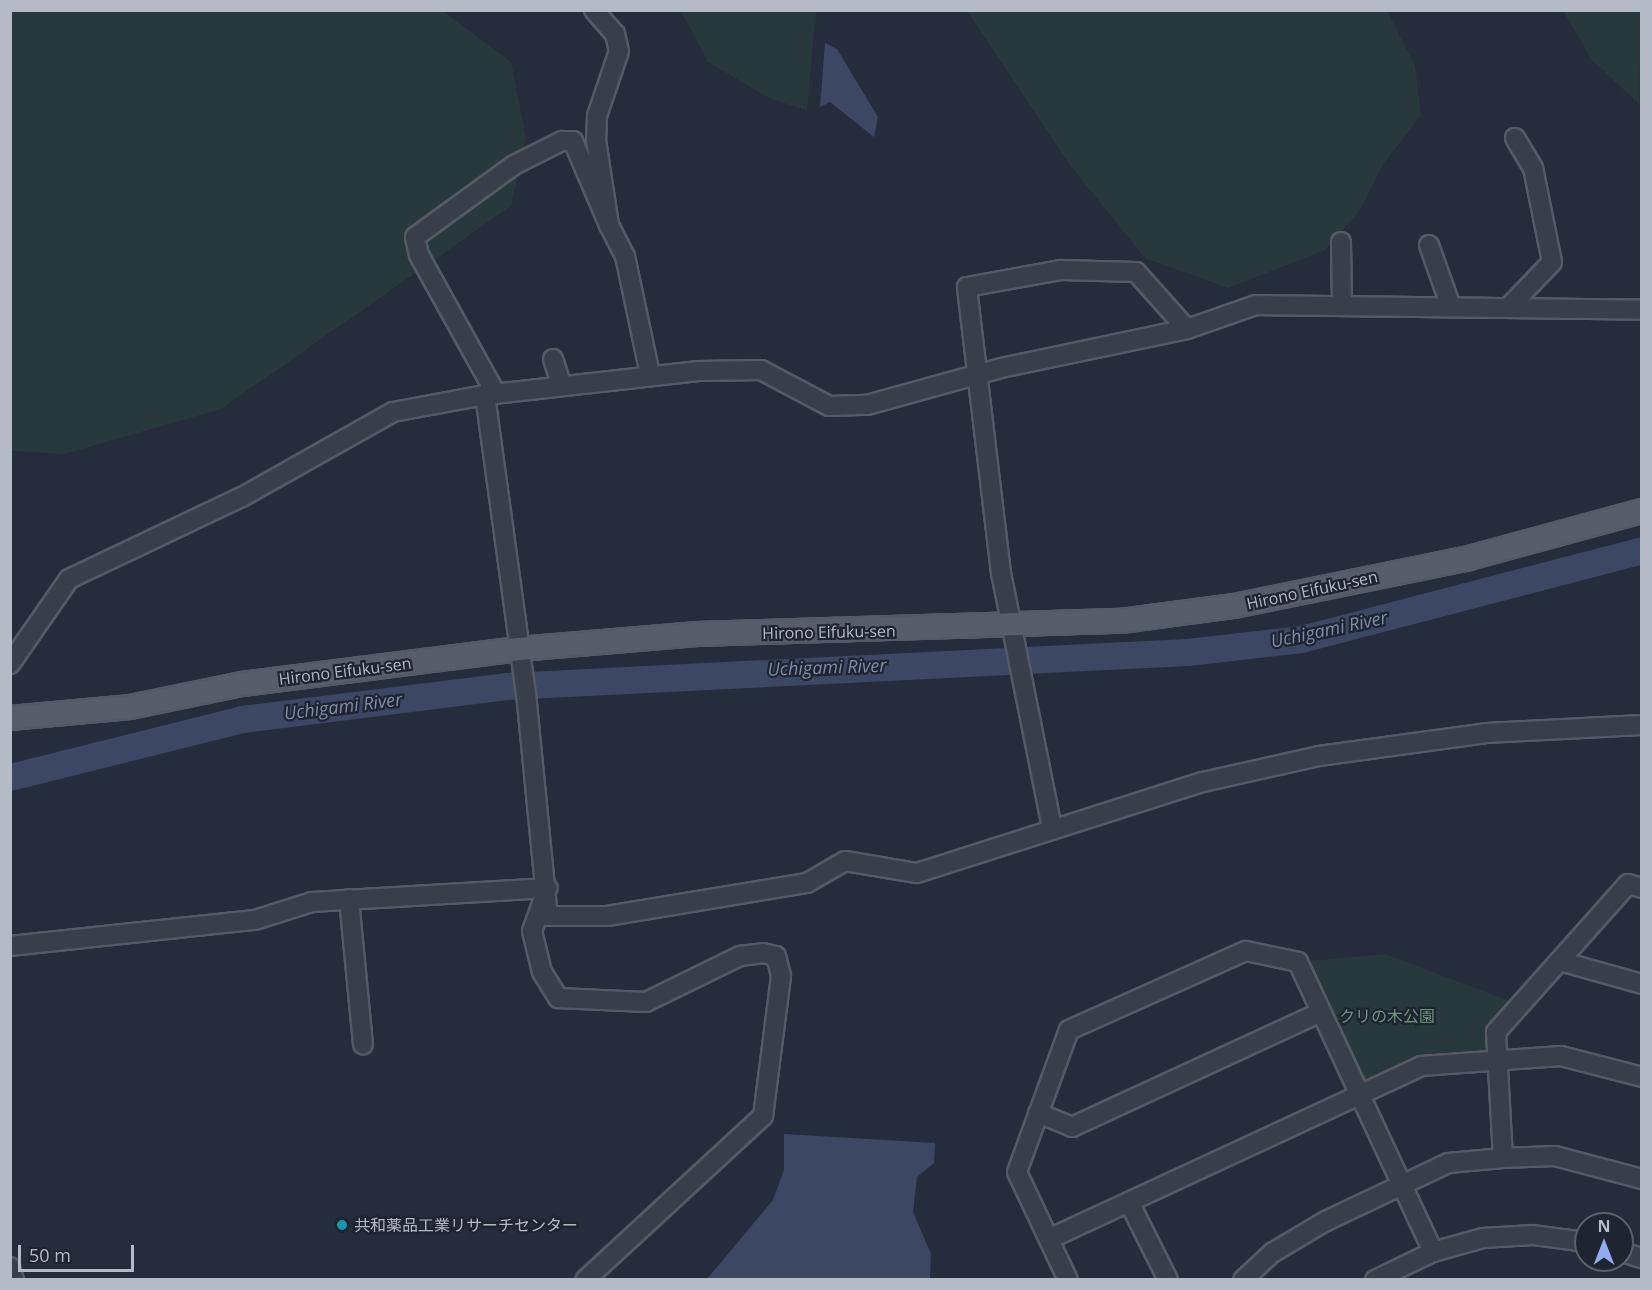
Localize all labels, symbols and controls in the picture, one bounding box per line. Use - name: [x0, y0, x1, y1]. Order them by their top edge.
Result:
- street label: Hirono Eifuku-sen: [1245, 567, 1379, 613]
- water label: Uchigami River: [1269, 606, 1389, 652]
- street label: Hirono Eifuku-sen: [762, 621, 896, 643]
- street label: Hirono Eifuku-sen: [278, 653, 412, 689]
- water label: Uchigami River: [767, 654, 887, 680]
- water label: Uchigami River: [283, 688, 403, 724]
- park label: クリの木公園: [1339, 1006, 1435, 1026]
- north arrow: [1574, 1212, 1634, 1272]
- place label: 共和薬品工業リサーチセンター: [354, 1215, 578, 1235]
- text: N: [1597, 1215, 1611, 1237]
- marker: 共和薬品工業リサーチセンター: [335, 1218, 349, 1232]
- scale bar: [21, 1233, 136, 1271]
- text: 50 m: [29, 1243, 71, 1267]

